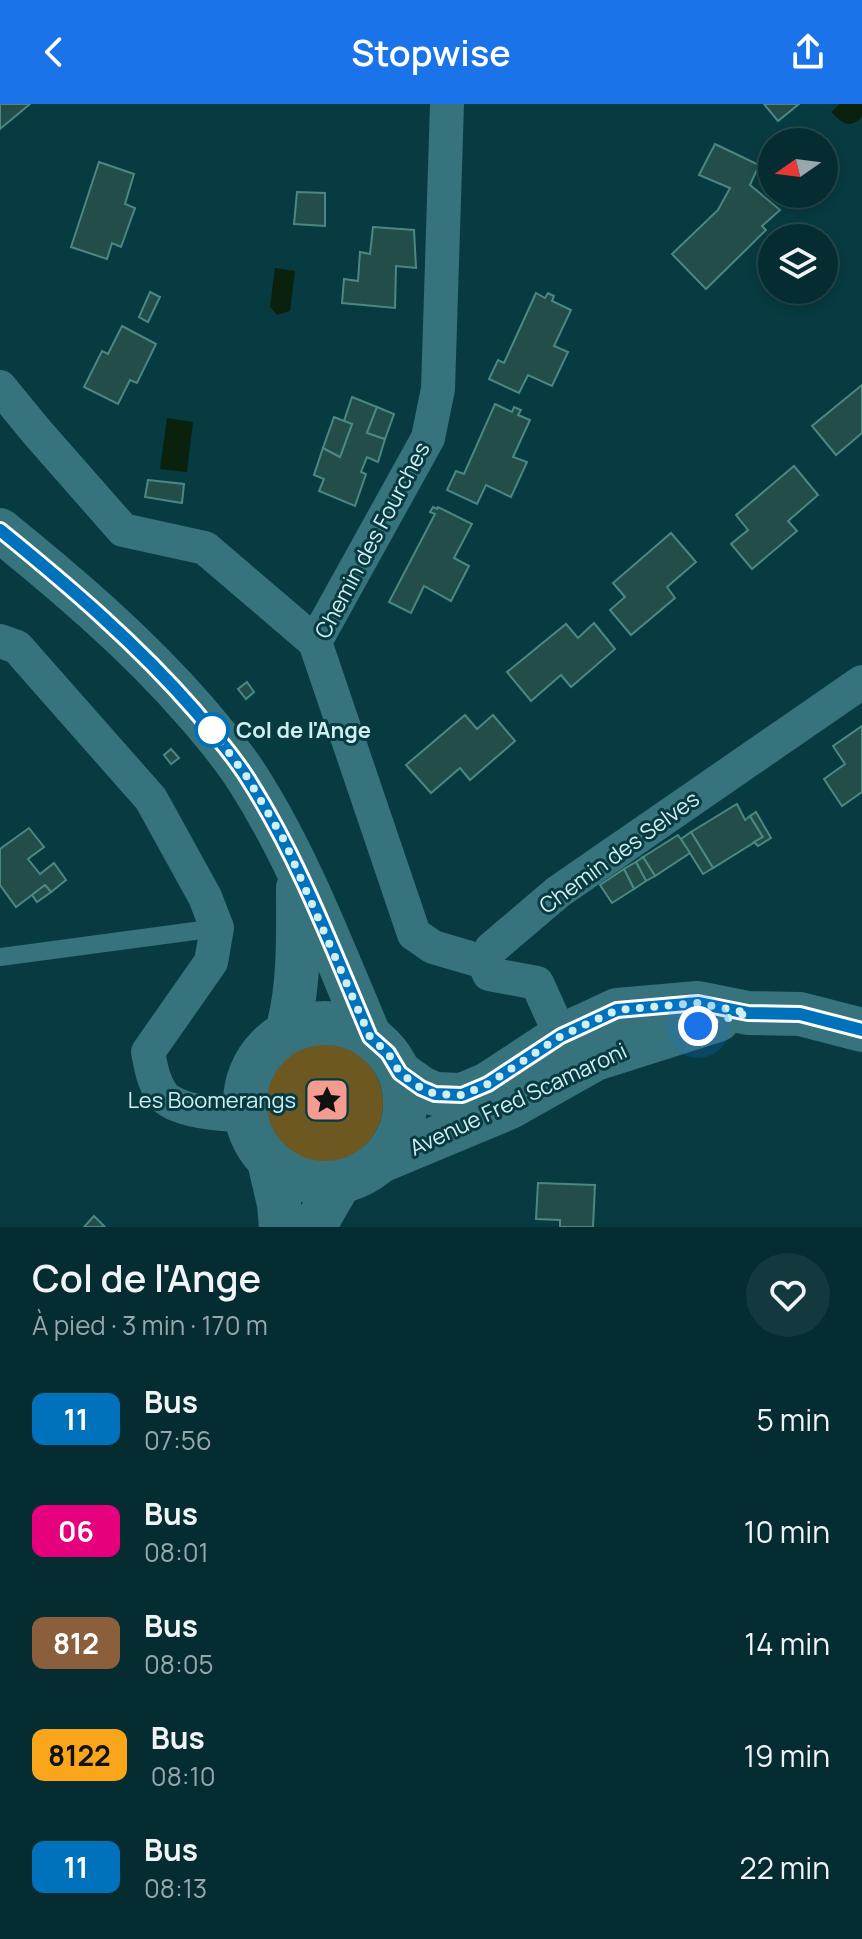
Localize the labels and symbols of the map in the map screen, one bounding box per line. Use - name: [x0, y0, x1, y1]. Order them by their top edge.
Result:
- north arrow: [758, 128, 838, 208]
- street label: Chemin des Fourches: [307, 436, 437, 644]
- marker: Col de l'Ange: [195, 713, 229, 747]
- place label: Col de l'Ange: [236, 715, 371, 745]
- street label: Chemin des Selves: [533, 784, 705, 920]
- your location: [678, 1006, 718, 1046]
- street label: Avenue Fred Scamaroni: [404, 1035, 632, 1163]
- place icon: Les Boomerangs: [303, 1076, 351, 1124]
- place label: Les Boomerangs: [128, 1085, 296, 1115]

